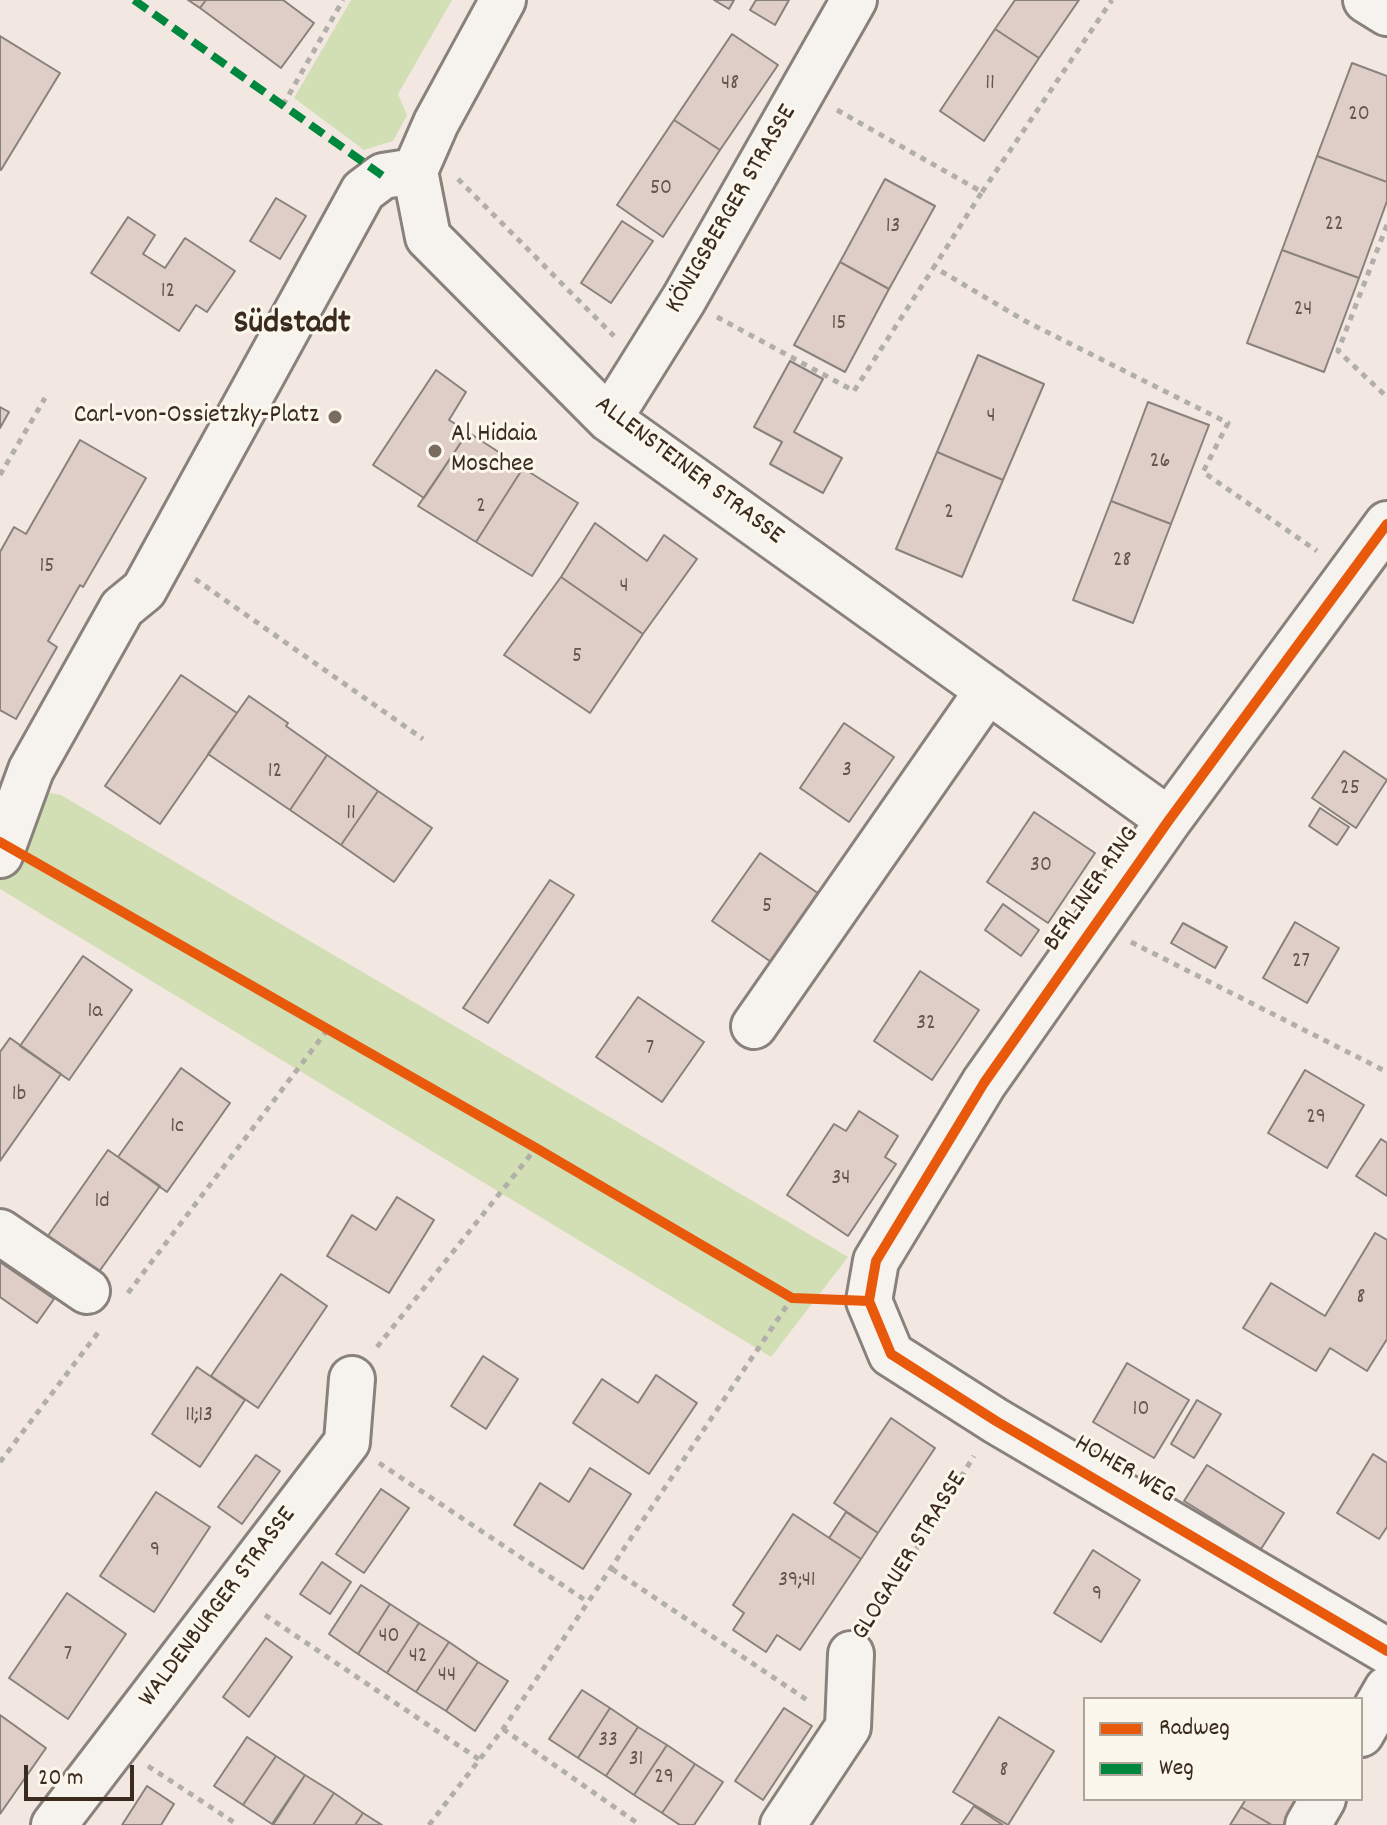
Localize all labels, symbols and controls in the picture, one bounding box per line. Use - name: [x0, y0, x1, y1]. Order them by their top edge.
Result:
- house number: 48: [721, 72, 739, 98]
- house number: 11: [985, 72, 995, 98]
- street label: KÖNIGSBERGER STRASSE: [661, 100, 805, 320]
- house number: 20: [1348, 103, 1370, 129]
- house number: 50: [650, 177, 672, 203]
- house number: 22: [1324, 213, 1344, 239]
- house number: 13: [886, 215, 900, 241]
- house number: 12: [161, 280, 175, 306]
- house number: 24: [1294, 298, 1312, 324]
- district label: Südstadt: [234, 306, 350, 346]
- house number: 15: [831, 312, 847, 338]
- street label: ALLENSTEINER STRASSE: [587, 391, 789, 553]
- place label: Carl-von-Ossietzky-Platz: [74, 401, 319, 433]
- house number: 4: [986, 405, 996, 431]
- marker: Carl-von-Ossietzky-Platz: [326, 408, 344, 426]
- place label: Al Hidaia Moschee: [451, 420, 537, 482]
- marker: Al Hidaia Moschee: [426, 442, 444, 460]
- house number: 26: [1150, 450, 1170, 476]
- house number: 2: [476, 495, 486, 521]
- house number: 2: [944, 501, 954, 527]
- house number: 28: [1113, 549, 1131, 575]
- house number: 15: [39, 555, 55, 581]
- house number: 4: [619, 575, 629, 601]
- house number: 5: [572, 645, 582, 671]
- house number: 3: [842, 759, 852, 785]
- house number: 12: [268, 760, 282, 786]
- house number: 25: [1340, 777, 1360, 803]
- house number: 11: [346, 802, 356, 828]
- street label: BERLINER RING: [1039, 821, 1147, 959]
- house number: 30: [1030, 854, 1052, 880]
- house number: 5: [762, 895, 772, 921]
- house number: 27: [1292, 950, 1310, 976]
- house number: 1a: [87, 1000, 103, 1026]
- house number: 32: [916, 1012, 936, 1038]
- house number: 7: [646, 1037, 654, 1063]
- house number: 1b: [12, 1083, 26, 1109]
- house number: 29: [1306, 1106, 1326, 1132]
- house number: 1c: [170, 1115, 184, 1141]
- house number: 34: [832, 1167, 850, 1193]
- house number: 1d: [94, 1190, 110, 1216]
- house number: 8: [1357, 1286, 1365, 1312]
- house number: 10: [1133, 1398, 1149, 1424]
- house number: 11;13: [185, 1404, 213, 1430]
- street label: HOHER WEG: [1068, 1430, 1180, 1512]
- street label: GLOGAUER STRASSE: [847, 1467, 975, 1647]
- street label: WALDENBURGER STRASSE: [134, 1502, 304, 1714]
- house number: 9: [150, 1539, 160, 1565]
- house number: 39;41: [778, 1569, 816, 1595]
- house number: 9: [1092, 1583, 1102, 1609]
- house number: 40: [378, 1625, 400, 1651]
- house number: 7: [64, 1643, 72, 1669]
- house number: 42: [409, 1645, 427, 1671]
- house number: 44: [438, 1664, 456, 1690]
- legend: [1083, 1697, 1363, 1801]
- text: Radweg: [1159, 1712, 1230, 1746]
- house number: 33: [598, 1729, 618, 1755]
- house number: 31: [629, 1748, 643, 1774]
- scale bar: [28, 1749, 138, 1799]
- text: Weg: [1159, 1752, 1194, 1786]
- house number: 8: [1000, 1759, 1008, 1785]
- text: 20 m: [38, 1762, 84, 1796]
- house number: 29: [654, 1766, 674, 1792]

